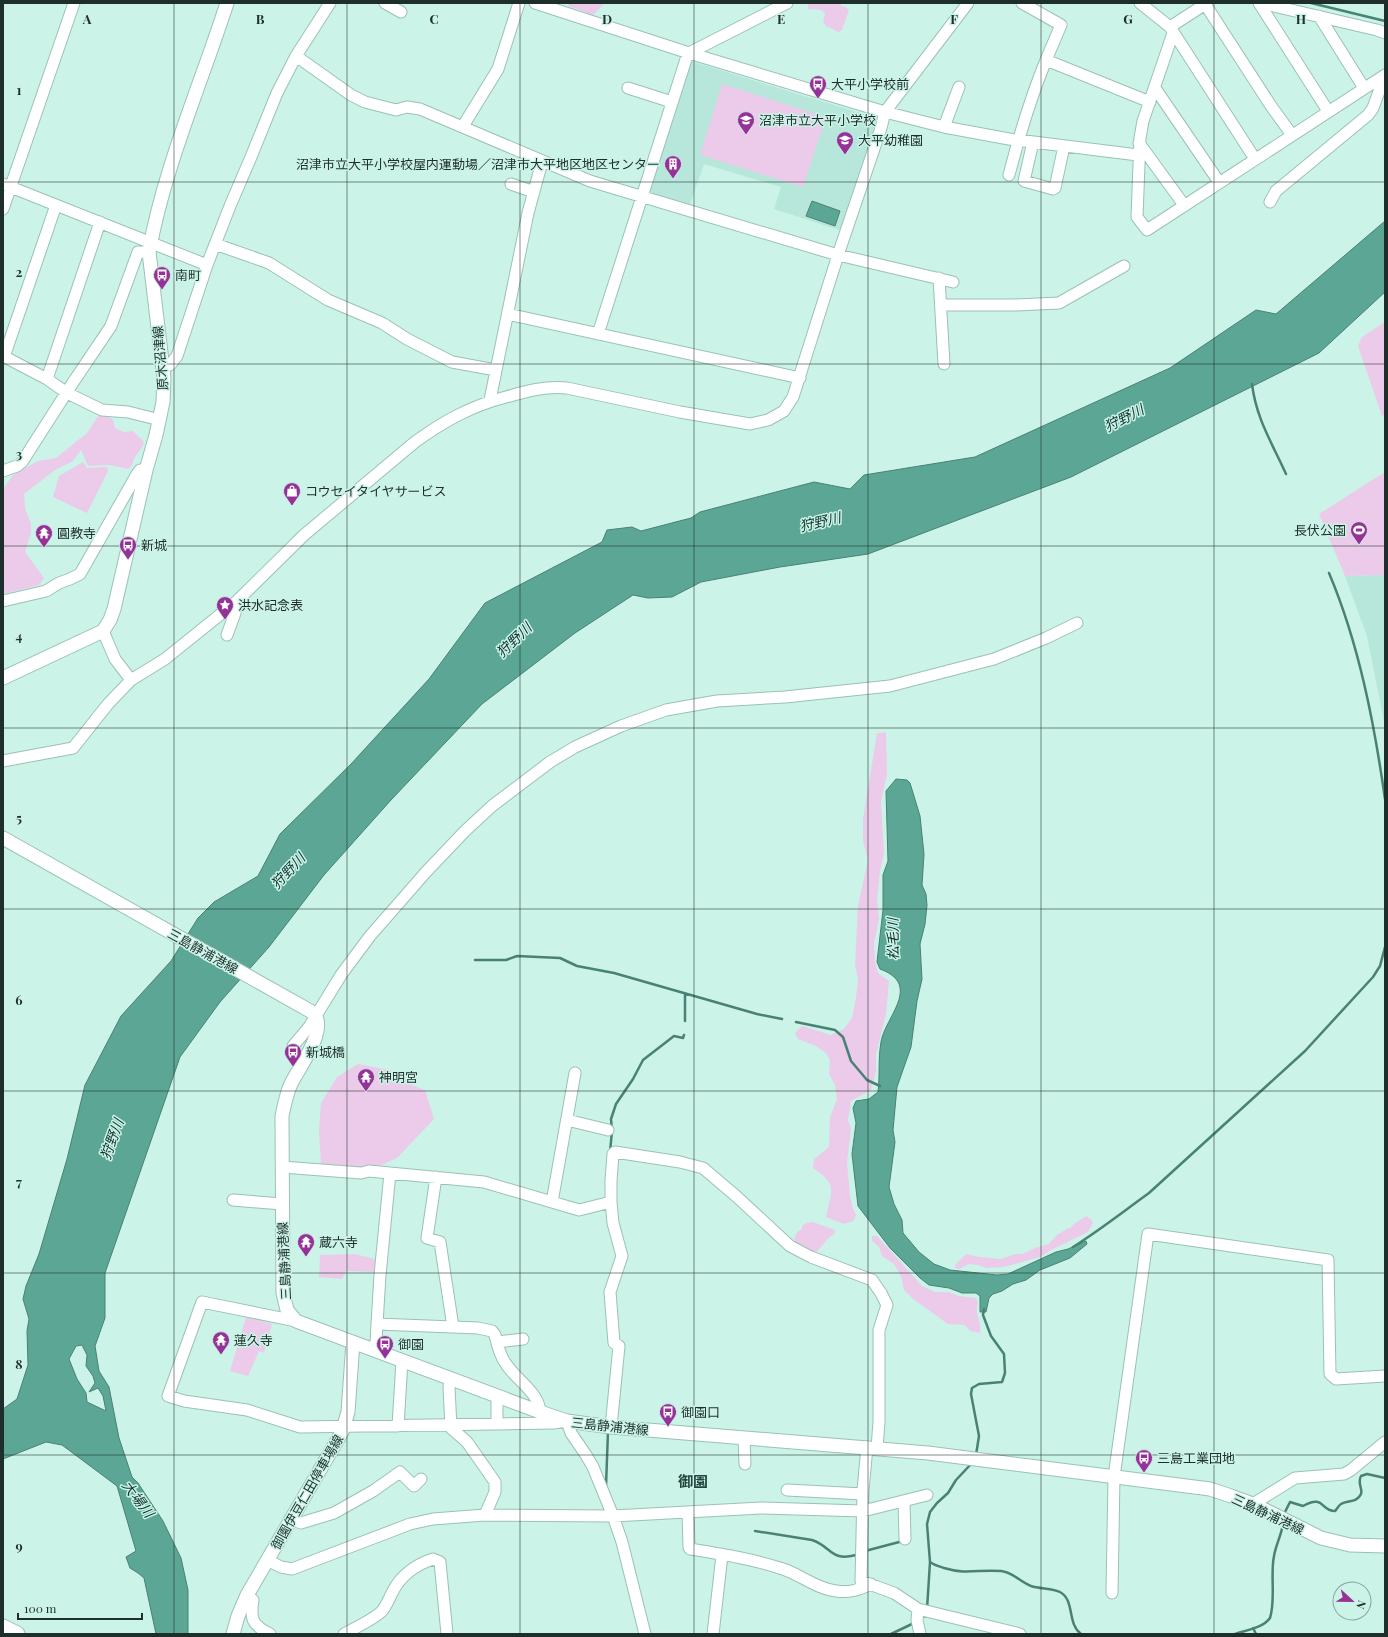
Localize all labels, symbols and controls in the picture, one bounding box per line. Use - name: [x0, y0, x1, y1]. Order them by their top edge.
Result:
- text: A: [82, 10, 92, 27]
- text: B: [256, 10, 265, 27]
- text: C: [429, 10, 439, 27]
- text: D: [602, 10, 612, 27]
- text: E: [777, 10, 785, 27]
- text: F: [950, 10, 958, 27]
- text: G: [1123, 10, 1133, 27]
- text: H: [1296, 10, 1306, 27]
- bus stop icon: 大平小学校前: [808, 74, 828, 99]
- place label: 大平小学校前: [831, 75, 909, 92]
- text: 1: [17, 81, 22, 98]
- school or university icon: 沼津市立大平小学校: [736, 110, 756, 135]
- place label: 沼津市立大平小学校: [759, 111, 876, 128]
- school or university icon: 大平幼稚園: [835, 130, 855, 155]
- place label: 大平幼稚園: [858, 131, 923, 148]
- building icon: 沼津市立大平小学校屋内運動場／沼津市大平地区地区センター: [663, 154, 683, 179]
- place label: 沼津市立大平小学校屋内運動場／沼津市大平地区地区センター: [296, 155, 660, 172]
- text: 2: [16, 263, 23, 280]
- bus stop icon: 南町: [152, 265, 172, 290]
- place label: 南町: [175, 266, 201, 283]
- street label: 原木沼津線: [148, 325, 171, 391]
- water label: 狩野川: [1101, 399, 1149, 436]
- text: 3: [16, 445, 22, 462]
- shop icon: コウセイタイヤサービス: [282, 481, 302, 506]
- place label: コウセイタイヤサービス: [305, 482, 447, 499]
- water label: 狩野川: [797, 507, 844, 535]
- sports icon: 長伏公園: [1349, 520, 1369, 545]
- place label: 長伏公園: [1294, 521, 1346, 538]
- temple icon: 圓教寺: [34, 523, 54, 548]
- place label: 圓教寺: [57, 524, 96, 541]
- bus stop icon: 新城: [118, 535, 138, 560]
- place label: 新城: [141, 536, 167, 553]
- place icon: 洪水記念表: [215, 595, 235, 620]
- place label: 洪水記念表: [238, 596, 303, 613]
- water label: 狩野川: [492, 617, 537, 661]
- text: 4: [16, 627, 23, 644]
- text: 5: [16, 809, 22, 826]
- water label: 狩野川: [266, 847, 310, 892]
- water label: 松毛川: [883, 916, 902, 960]
- street label: 三島静浦港線: [165, 924, 241, 977]
- text: 6: [15, 991, 23, 1008]
- bus stop icon: 新城橋: [283, 1042, 303, 1067]
- place label: 新城橋: [306, 1043, 345, 1060]
- temple icon: 神明宮: [356, 1067, 376, 1092]
- place label: 神明宮: [379, 1068, 418, 1085]
- water label: 狩野川: [95, 1114, 128, 1162]
- text: 7: [16, 1173, 22, 1190]
- street label: 三島静浦港線: [273, 1222, 294, 1300]
- temple icon: 蔵六寺: [296, 1232, 316, 1257]
- place label: 蔵六寺: [319, 1233, 358, 1250]
- temple icon: 蓮久寺: [211, 1330, 231, 1355]
- place label: 蓮久寺: [234, 1331, 273, 1348]
- bus stop icon: 御園: [375, 1334, 395, 1359]
- place label: 御園: [398, 1335, 424, 1352]
- text: 8: [15, 1355, 23, 1372]
- bus stop icon: 御園口: [658, 1402, 678, 1427]
- place label: 御園口: [681, 1403, 720, 1420]
- street label: 三島静浦港線: [570, 1413, 650, 1438]
- street label: 御園伊豆仁田停車場線: [267, 1431, 346, 1552]
- bus stop icon: 三島工業団地: [1134, 1448, 1154, 1473]
- place label: 三島工業団地: [1157, 1449, 1235, 1466]
- district label: 御園: [678, 1471, 708, 1491]
- water label: 大場川: [118, 1476, 160, 1523]
- street label: 三島静浦港線: [1229, 1489, 1307, 1538]
- text: 9: [15, 1537, 23, 1554]
- north arrow: [1332, 1581, 1372, 1621]
- scale bar: [18, 1595, 142, 1621]
- text: N: [1353, 1598, 1370, 1611]
- text: 100 m: [24, 1600, 57, 1616]

